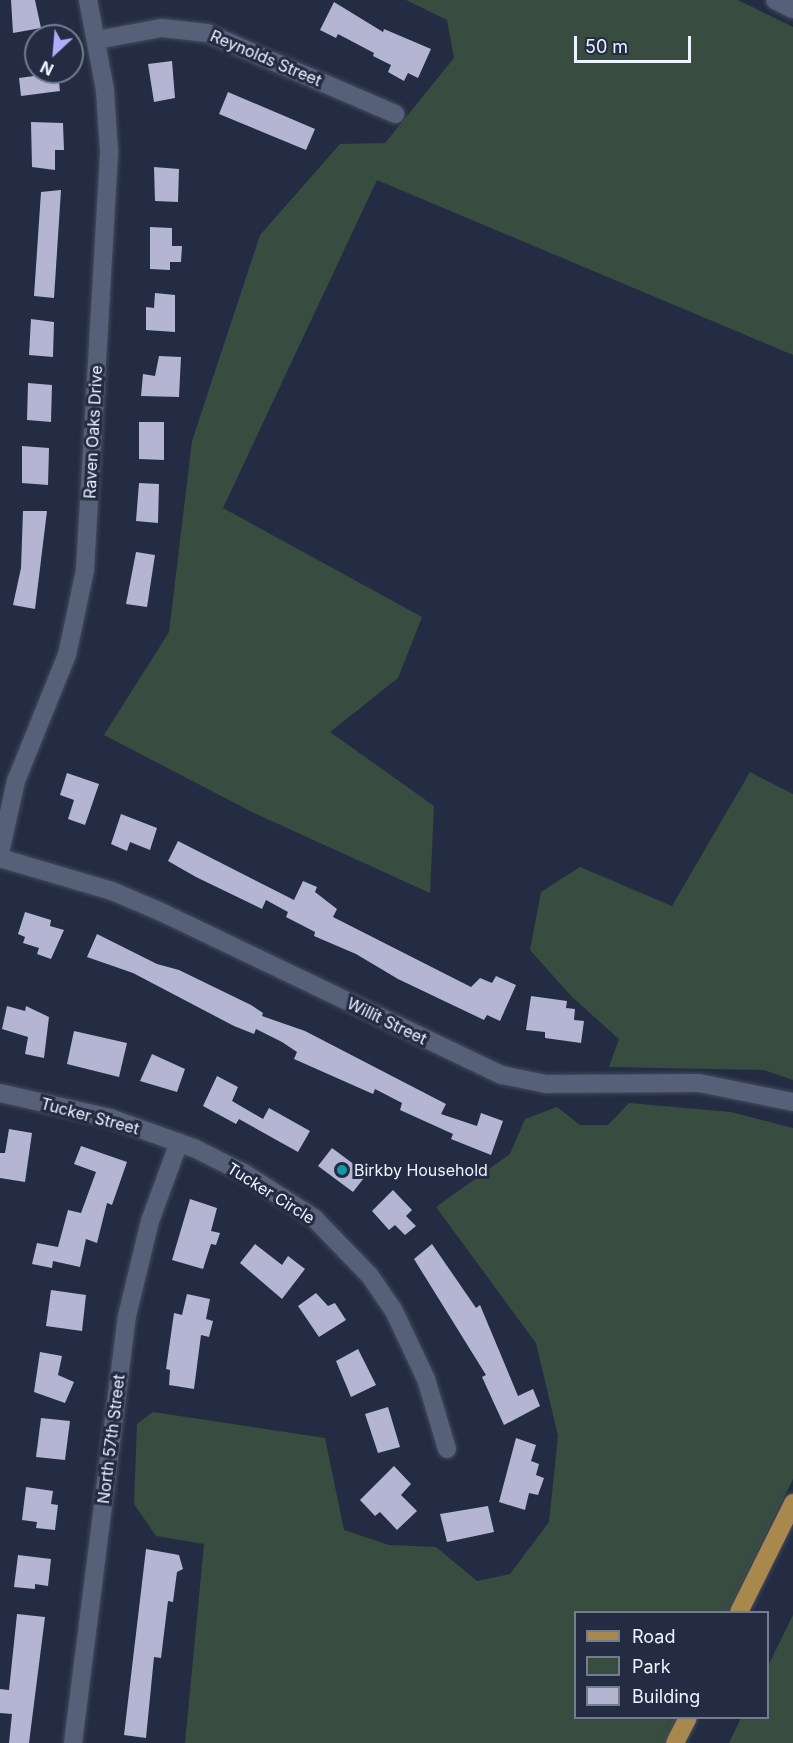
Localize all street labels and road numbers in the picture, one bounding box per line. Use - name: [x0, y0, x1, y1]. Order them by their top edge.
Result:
- street label: Reynolds Street: [208, 26, 324, 90]
- street label: Raven Oaks Drive: [80, 365, 106, 499]
- street label: Willit Street: [344, 993, 430, 1049]
- street label: Tucker Street: [39, 1094, 141, 1138]
- street label: Tucker Circle: [224, 1158, 318, 1228]
- street label: North 57th Street: [94, 1373, 128, 1505]

